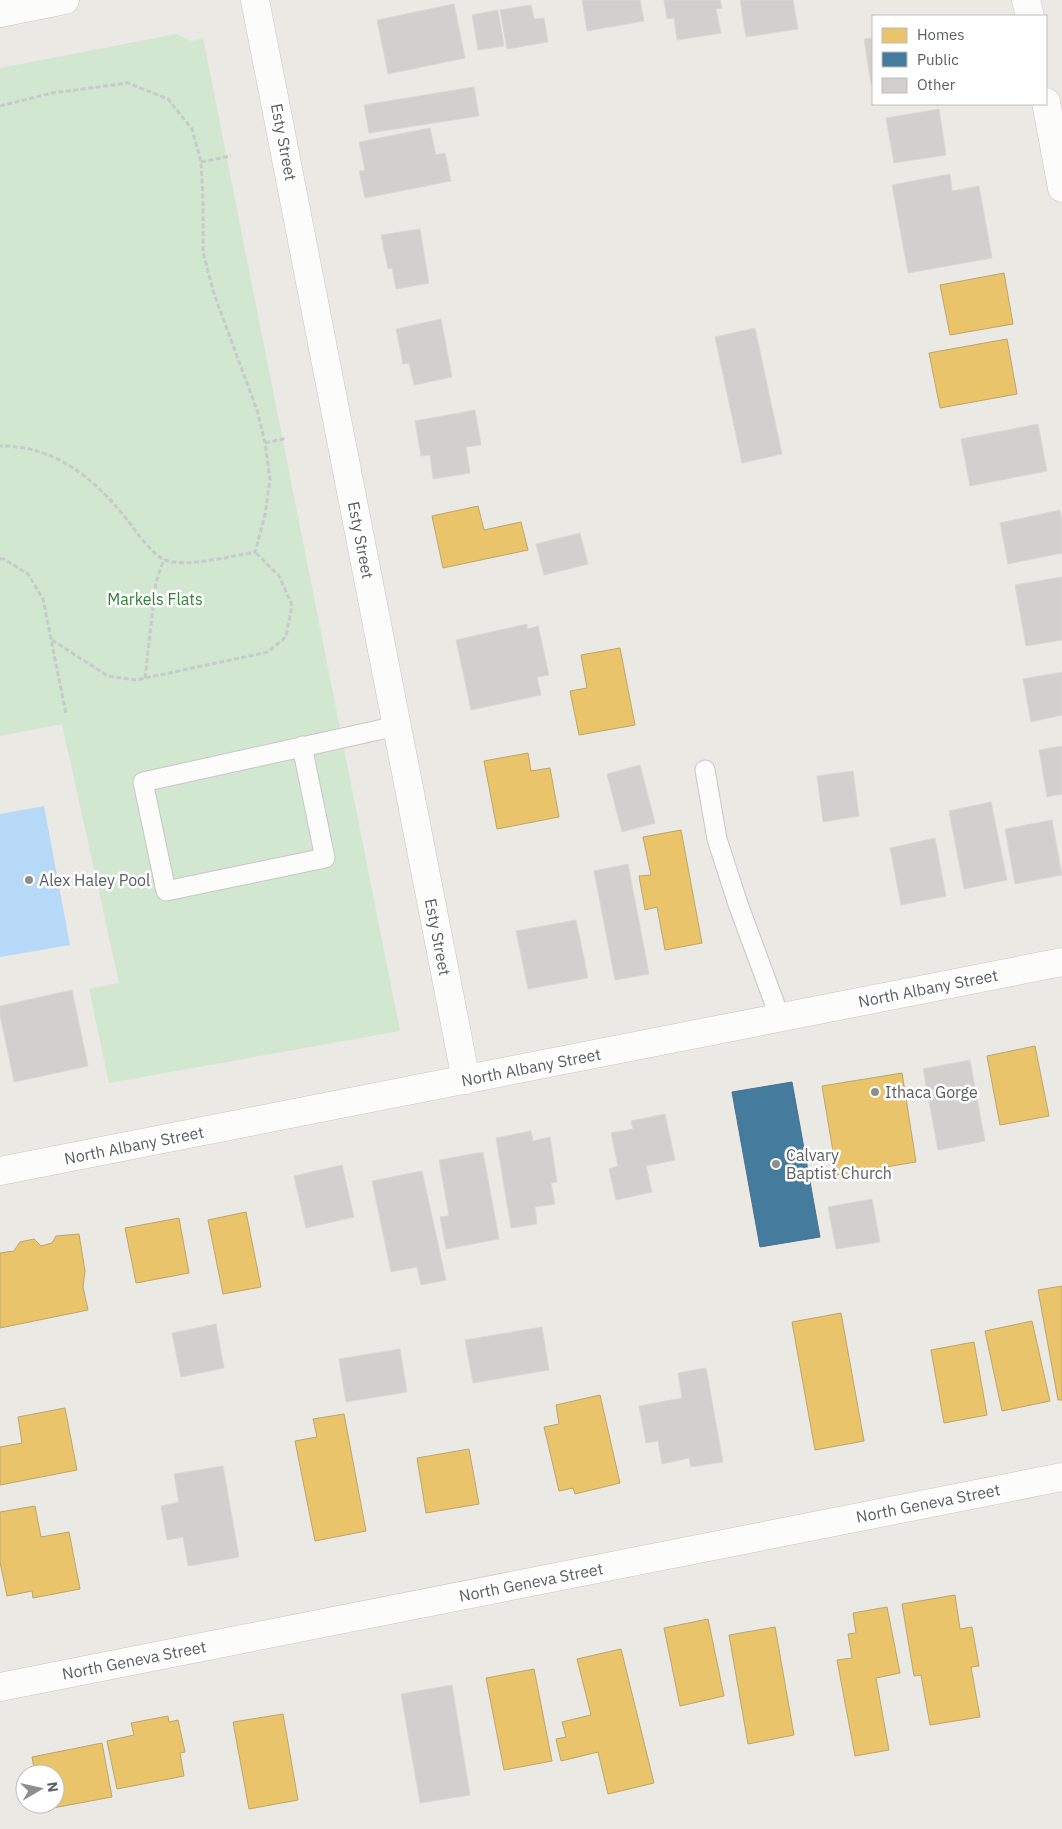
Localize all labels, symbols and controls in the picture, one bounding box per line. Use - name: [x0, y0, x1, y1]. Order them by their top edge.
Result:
- legend: [872, 15, 1047, 105]
- text: Homes: [917, 25, 965, 44]
- text: Public: [917, 50, 959, 69]
- text: Other: [917, 75, 956, 94]
- street label: Esty Street: [267, 102, 301, 182]
- street label: Esty Street: [344, 500, 378, 580]
- park label: Markels Flats: [107, 589, 203, 609]
- place label: Alex Haley Pool: [39, 870, 150, 890]
- marker: Alex Haley Pool: [23, 874, 35, 886]
- street label: Esty Street: [421, 897, 455, 977]
- street label: North Albany Street: [857, 965, 999, 1011]
- street label: North Albany Street: [460, 1044, 602, 1090]
- place label: Ithaca Gorge: [885, 1082, 978, 1102]
- marker: Ithaca Gorge: [869, 1086, 881, 1098]
- street label: North Albany Street: [63, 1122, 205, 1168]
- place label: Calvary Baptist Church: [786, 1145, 892, 1183]
- marker: Calvary Baptist Church: [770, 1158, 782, 1170]
- street label: North Geneva Street: [854, 1479, 1002, 1527]
- street label: North Geneva Street: [457, 1558, 605, 1606]
- street label: North Geneva Street: [60, 1636, 208, 1684]
- north arrow: [15, 1764, 65, 1814]
- text: N: [43, 1781, 63, 1793]

